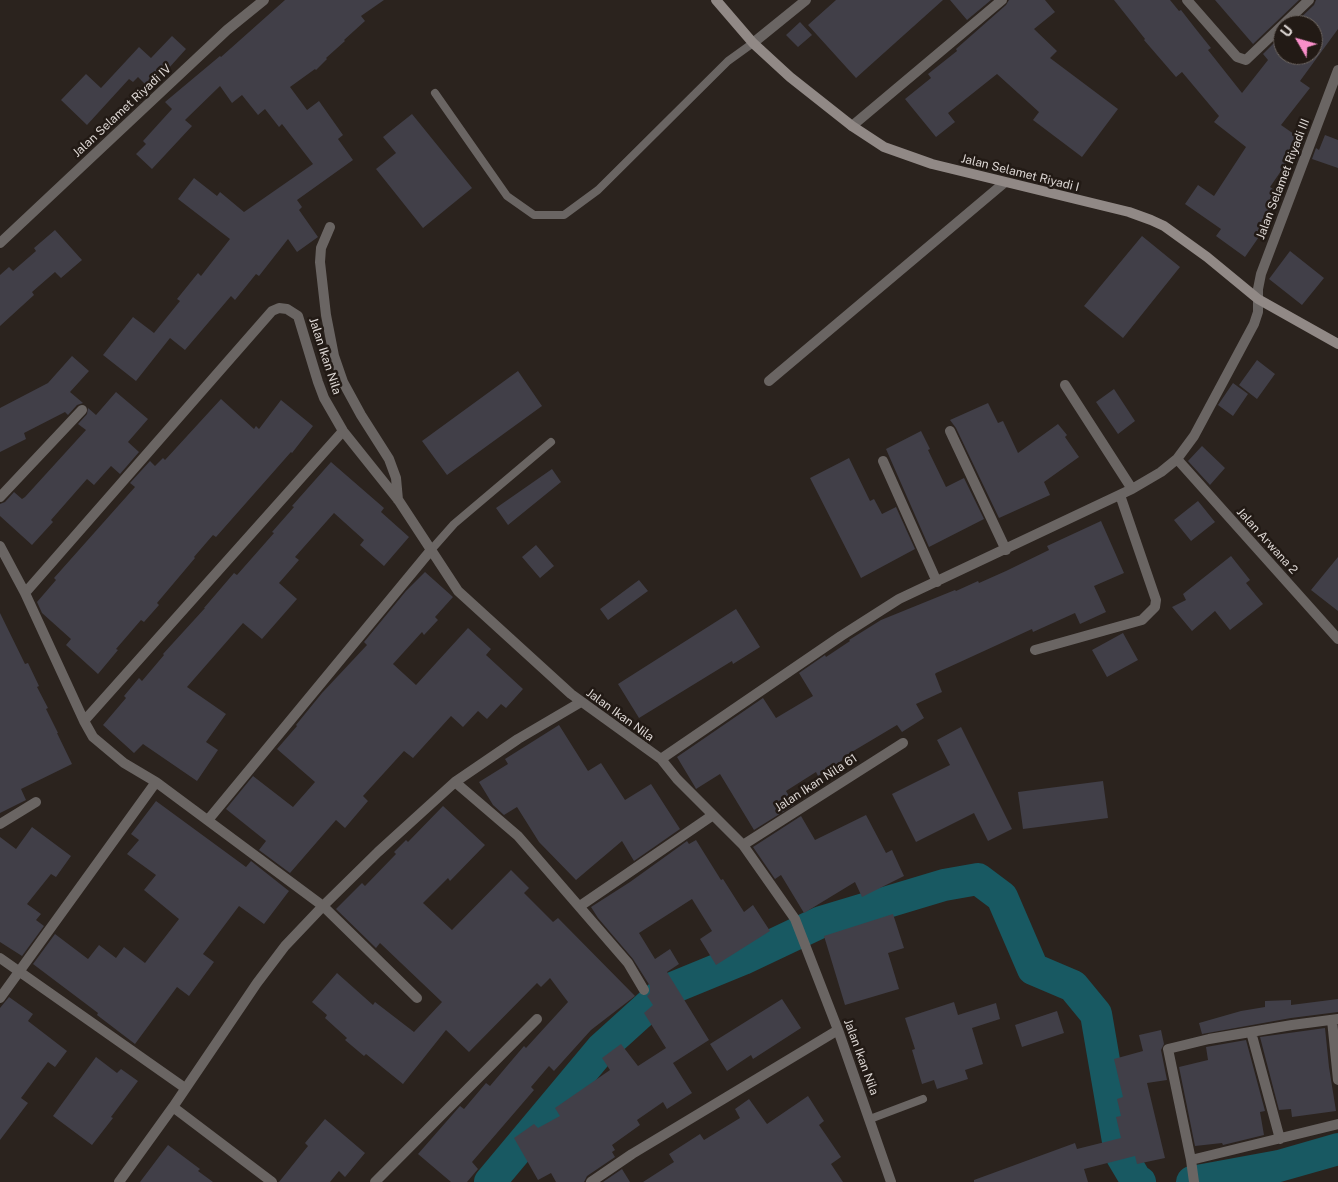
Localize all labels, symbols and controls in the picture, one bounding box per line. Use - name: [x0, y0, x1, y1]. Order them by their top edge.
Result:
- north arrow: [1273, 15, 1323, 65]
- text: U: [1278, 22, 1296, 40]
- street label: Jalan Selamet Riyadi IV: [70, 62, 174, 160]
- street label: Jalan Selamet Riyadi III: [1253, 117, 1313, 241]
- street label: Jalan Selamet Riyadi I: [959, 151, 1081, 195]
- street label: Jalan Ikan Nila: [306, 316, 344, 396]
- street label: Jalan Arwana 2: [1233, 505, 1301, 577]
- street label: Jalan Ikan Nila: [583, 686, 657, 744]
- street label: Jalan Ikan Nila 61: [772, 751, 860, 815]
- street label: Jalan Ikan Nila: [841, 1017, 881, 1097]

